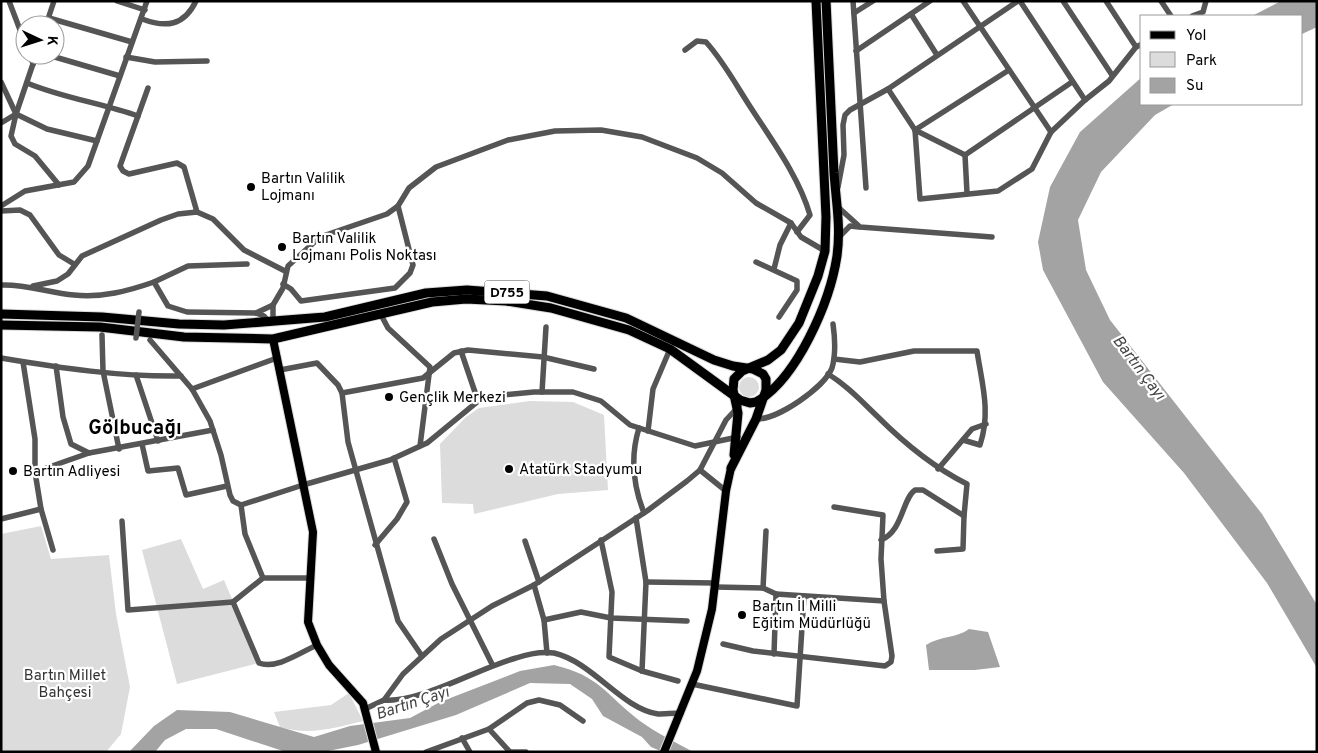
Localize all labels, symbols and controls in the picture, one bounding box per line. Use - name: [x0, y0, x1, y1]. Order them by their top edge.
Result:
- north arrow: [15, 15, 65, 65]
- legend: [1140, 15, 1303, 105]
- text: Yol: [1186, 27, 1207, 46]
- text: K: [43, 35, 60, 46]
- text: Park: [1186, 52, 1217, 71]
- text: Su: [1186, 77, 1203, 96]
- place label: Bartın Valilik Lojmanı: [261, 170, 346, 206]
- marker: Bartın Valilik Lojmanı: [245, 181, 257, 193]
- place label: Bartın Valilik Lojmanı Polis Noktası: [292, 230, 437, 266]
- marker: Bartın Valilik Lojmanı Polis Noktası: [276, 241, 288, 253]
- road number: D755: [484, 280, 530, 304]
- water label: Bartın Çayı: [1108, 332, 1170, 405]
- place label: Gençlik Merkezi: [399, 389, 506, 408]
- marker: Gençlik Merkezi: [383, 391, 395, 403]
- district label: Gölbucağı: [88, 416, 182, 442]
- place label: Atatürk Stadyumu: [519, 461, 642, 480]
- place label: Bartın Adliyesi: [23, 463, 120, 482]
- marker: Atatürk Stadyumu: [503, 463, 515, 475]
- marker: Bartın Adliyesi: [7, 465, 19, 477]
- place label: Bartın İl Milli Eğitim Müdürlüğü: [752, 597, 871, 634]
- marker: Bartın İl Milli Eğitim Müdürlüğü: [736, 609, 748, 621]
- park label: Bartın Millet Bahçesi: [24, 667, 106, 703]
- water label: Bartın Çayı: [373, 682, 453, 725]

